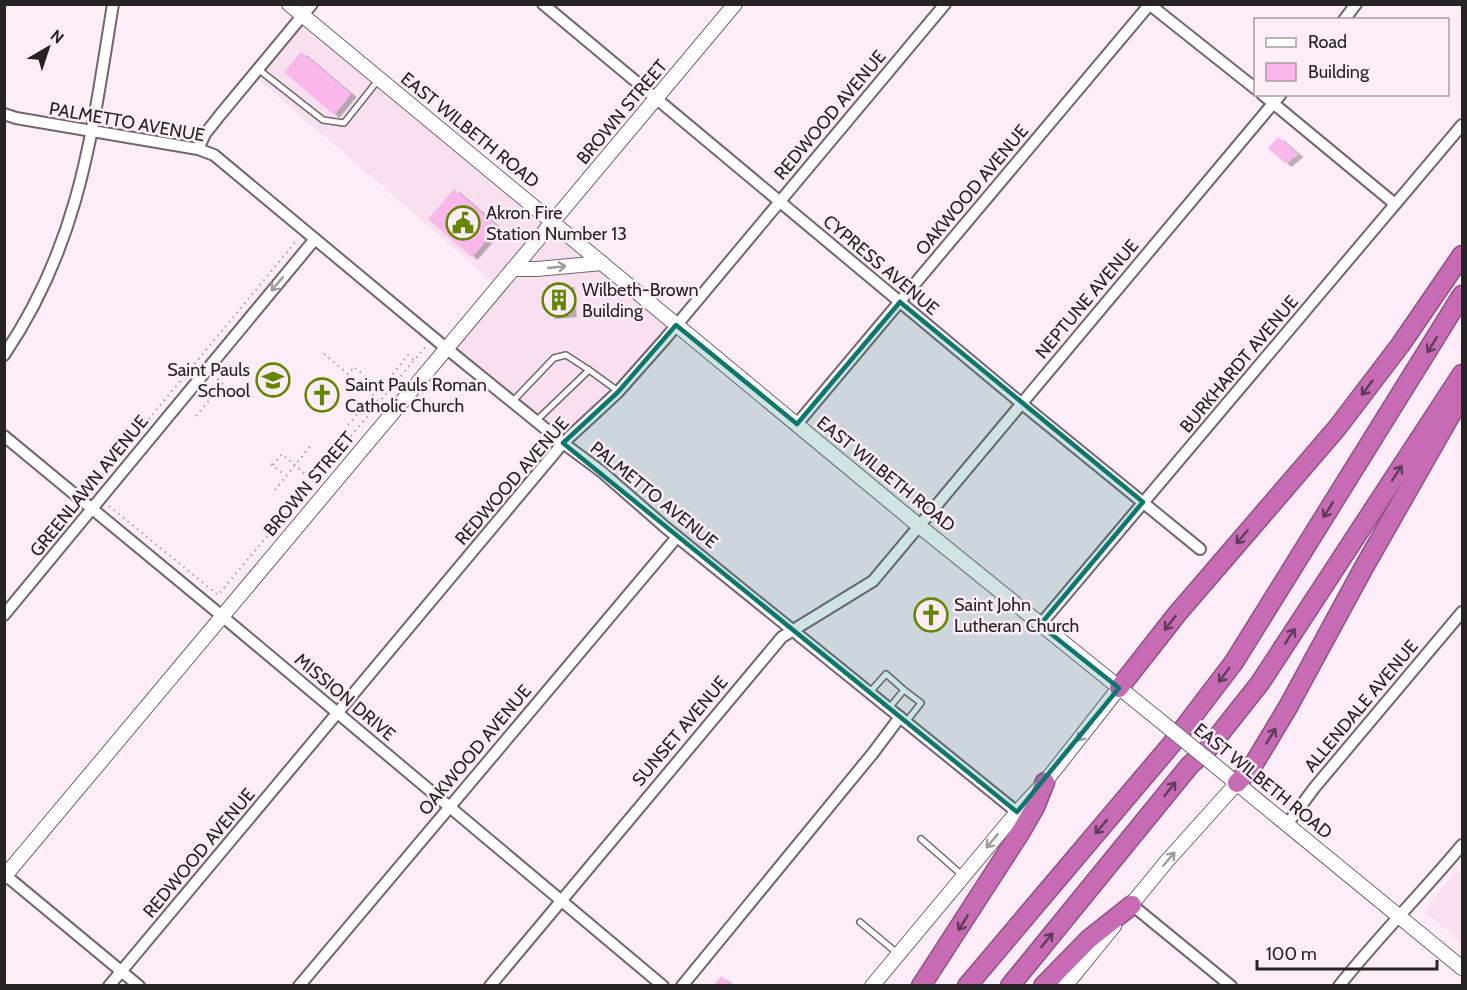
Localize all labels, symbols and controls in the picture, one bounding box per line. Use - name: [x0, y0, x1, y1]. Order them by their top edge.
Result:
- north arrow: [18, 18, 78, 78]
- legend: [1254, 18, 1449, 96]
- text: N: [47, 26, 67, 48]
- text: Road: [1308, 31, 1347, 53]
- street label: REDWOOD AVENUE: [769, 46, 891, 184]
- street label: BROWN STREET: [572, 55, 672, 169]
- text: Building: [1308, 61, 1370, 83]
- street label: EAST WILBETH ROAD: [396, 67, 544, 193]
- street label: PALMETTO AVENUE: [47, 97, 207, 147]
- street label: OAKWOOD AVENUE: [911, 120, 1033, 260]
- place label: Akron Fire Station Number 13: [486, 202, 627, 245]
- public building icon: Akron Fire Station Number 13: [445, 205, 481, 241]
- street label: CYPRESS AVENUE: [819, 210, 943, 320]
- street label: NEPTUNE AVENUE: [1031, 235, 1143, 363]
- one-way arrow: [547, 261, 567, 272]
- one-way arrow: [271, 276, 284, 292]
- place label: Wilbeth-Brown Building: [582, 279, 699, 322]
- building icon: Wilbeth-Brown Building: [541, 282, 577, 318]
- street label: BURKHARDT AVENUE: [1175, 291, 1303, 437]
- one-way arrow: [1425, 336, 1437, 353]
- place label: Saint Pauls School: [167, 359, 251, 402]
- school or university icon: Saint Pauls School: [255, 362, 291, 398]
- place label: Saint Pauls Roman Catholic Church: [345, 374, 487, 417]
- church icon: Saint Pauls Roman Catholic Church: [304, 377, 340, 413]
- one-way arrow: [1361, 380, 1374, 396]
- street label: GREENLAWN AVENUE: [25, 411, 153, 561]
- street label: EAST WILBETH ROAD: [812, 411, 960, 537]
- street label: REDWOOD AVENUE: [450, 412, 574, 549]
- street label: BROWN STREET: [259, 427, 359, 541]
- street label: PALMETTO AVENUE: [586, 437, 722, 553]
- one-way arrow: [1391, 465, 1404, 482]
- one-way arrow: [1322, 502, 1335, 519]
- one-way arrow: [1235, 529, 1248, 545]
- place label: Saint John Lutheran Church: [954, 594, 1079, 637]
- church icon: Saint John Lutheran Church: [913, 597, 949, 633]
- one-way arrow: [1164, 615, 1177, 631]
- one-way arrow: [1284, 628, 1297, 645]
- street label: ALLENDALE AVENUE: [1299, 635, 1423, 777]
- street label: MISSION DRIVE: [290, 648, 400, 746]
- one-way arrow: [1218, 667, 1231, 683]
- street label: SUNSET AVENUE: [627, 671, 733, 791]
- street label: OAKWOOD AVENUE: [414, 680, 536, 820]
- street label: EAST WILBETH ROAD: [1189, 718, 1337, 844]
- one-way arrow: [1076, 726, 1089, 742]
- one-way arrow: [1265, 728, 1277, 745]
- one-way arrow: [1163, 782, 1177, 797]
- street label: REDWOOD AVENUE: [138, 784, 260, 922]
- one-way arrow: [1095, 819, 1108, 835]
- one-way arrow: [986, 833, 999, 849]
- one-way arrow: [1162, 852, 1176, 867]
- one-way arrow: [956, 914, 968, 931]
- one-way arrow: [1040, 932, 1053, 948]
- scale bar: [1257, 933, 1437, 971]
- text: 100 m: [1266, 943, 1317, 965]

